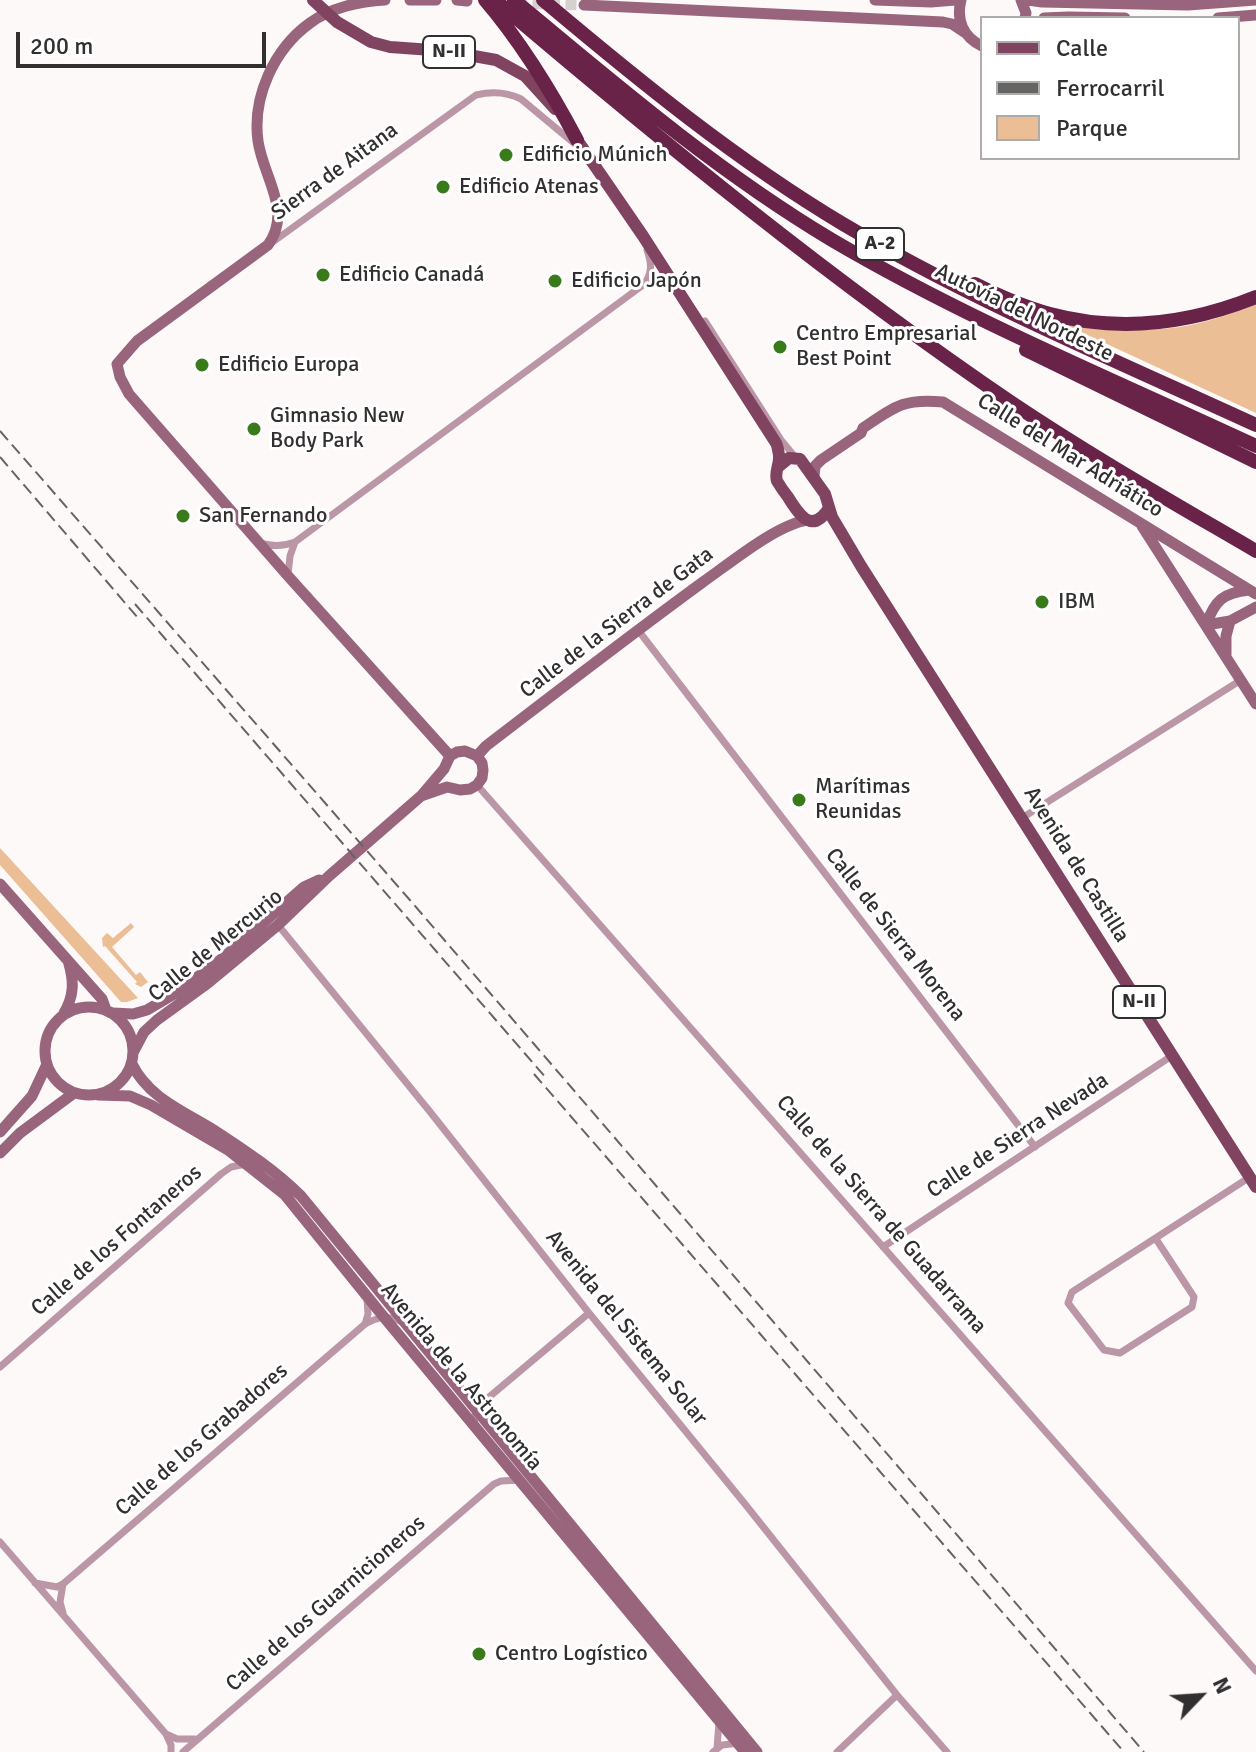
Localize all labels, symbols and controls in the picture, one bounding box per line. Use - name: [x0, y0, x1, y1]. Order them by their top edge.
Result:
- scale bar: [20, 16, 270, 66]
- legend: [980, 16, 1240, 160]
- text: 200 m: [30, 31, 93, 61]
- text: Calle: [1056, 33, 1108, 63]
- road number: N-II: [423, 36, 475, 68]
- text: Ferrocarril: [1056, 73, 1165, 103]
- text: Parque: [1056, 113, 1128, 143]
- street label: Sierra de Aitana: [267, 117, 403, 227]
- place label: Edificio Múnich: [522, 142, 667, 168]
- marker: Edificio Múnich: [497, 146, 515, 164]
- place label: Edificio Atenas: [459, 174, 599, 200]
- marker: Edificio Atenas: [434, 178, 452, 196]
- road number: A-2: [856, 228, 904, 260]
- street label: Autovía del Nordeste: [931, 258, 1117, 368]
- place label: Edificio Canadá: [339, 262, 484, 288]
- marker: Edificio Canadá: [314, 266, 332, 284]
- place label: Edificio Japón: [571, 268, 702, 294]
- marker: Edificio Japón: [546, 272, 564, 290]
- place label: Centro Empresarial Best Point: [796, 321, 977, 372]
- marker: Centro Empresarial Best Point: [771, 338, 789, 356]
- place label: Edificio Europa: [218, 352, 359, 378]
- marker: Edificio Europa: [193, 356, 211, 374]
- street label: Calle del Mar Adriático: [972, 388, 1168, 524]
- place label: Gimnasio New Body Park: [270, 403, 404, 454]
- marker: Gimnasio New Body Park: [245, 420, 263, 438]
- place label: San Fernando: [199, 503, 327, 529]
- marker: San Fernando: [174, 507, 192, 525]
- street label: Calle de la Sierra de Gata: [515, 542, 719, 704]
- place label: IBM: [1058, 589, 1095, 615]
- marker: IBM: [1033, 593, 1051, 611]
- place label: Marítimas Reunidas: [815, 774, 910, 826]
- street label: Avenida de Castilla: [1017, 782, 1135, 948]
- marker: Marítimas Reunidas: [790, 791, 808, 809]
- street label: Calle de Sierra Morena: [819, 843, 971, 1027]
- street label: Calle de Mercurio: [144, 884, 288, 1008]
- road number: N-II: [1113, 986, 1165, 1018]
- street label: Calle de Sierra Nevada: [922, 1068, 1114, 1204]
- street label: Calle de la Sierra de Guadarrama: [770, 1090, 992, 1340]
- street label: Calle de los Fontaneros: [26, 1160, 208, 1322]
- street label: Avenida del Sistema Solar: [539, 1225, 713, 1431]
- street label: Avenida de la Astronomía: [375, 1278, 547, 1476]
- street label: Calle de los Grabadores: [110, 1358, 294, 1522]
- street label: Calle de los Guarnicioneros: [221, 1510, 431, 1698]
- place label: Centro Logístico: [495, 1641, 648, 1667]
- marker: Centro Logístico: [470, 1645, 488, 1663]
- north arrow: [1160, 1656, 1240, 1736]
- text: N: [1207, 1673, 1238, 1698]

